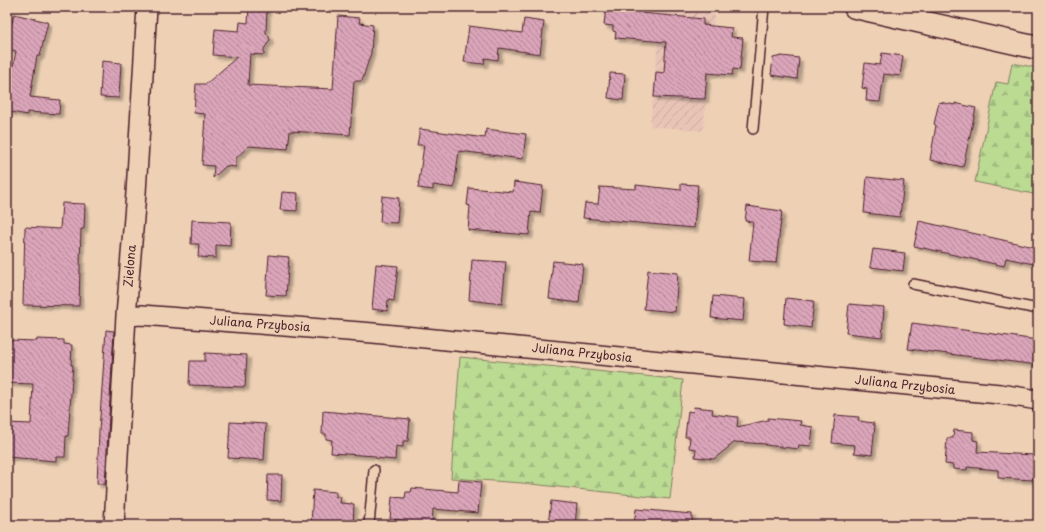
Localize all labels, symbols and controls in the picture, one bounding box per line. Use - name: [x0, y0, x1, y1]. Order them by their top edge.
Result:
- street label: Zielona: [118, 243, 140, 288]
- street label: Juliana Przybosia: [209, 310, 312, 336]
- street label: Juliana Przybosia: [531, 338, 634, 366]
- street label: Juliana Przybosia: [854, 370, 957, 398]

